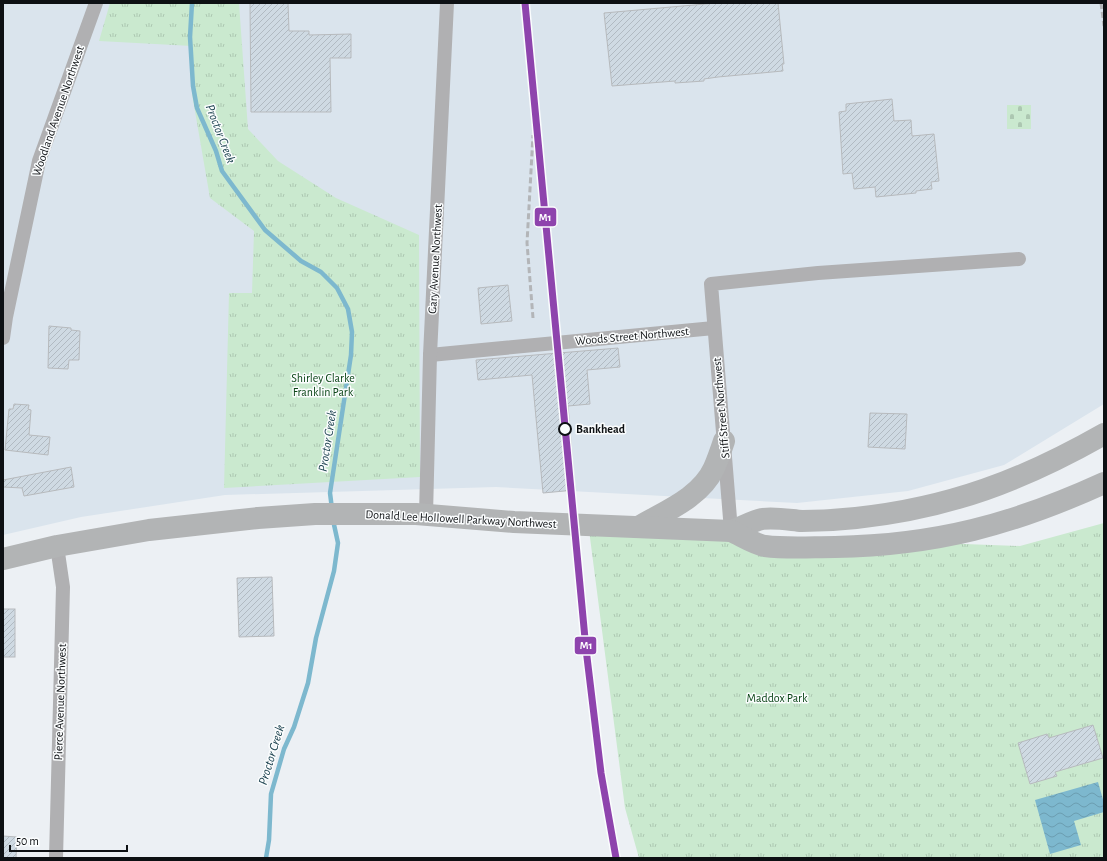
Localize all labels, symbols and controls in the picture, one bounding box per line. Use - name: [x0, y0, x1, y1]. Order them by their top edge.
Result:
- street label: Woodland Avenue Northwest: [30, 44, 86, 178]
- water label: Proctor Creek: [203, 103, 237, 165]
- street label: Gary Avenue Northwest: [426, 204, 445, 314]
- line badge: M1: [534, 207, 557, 227]
- text: M1: [539, 212, 551, 223]
- street label: Woods Street Northwest: [575, 325, 689, 347]
- street label: Stiff Street Northwest: [711, 357, 731, 459]
- park label: Shirley Clarke Franklin Park: [291, 372, 355, 398]
- water label: Proctor Creek: [317, 409, 339, 473]
- marker: Bankhead: [558, 422, 572, 436]
- place label: Bankhead: [576, 423, 626, 435]
- street label: Donald Lee Hollowell Parkway Northwest: [365, 508, 557, 531]
- line badge: M1: [574, 636, 597, 655]
- text: M1: [580, 640, 592, 651]
- street label: Pierce Avenue Northwest: [52, 643, 68, 761]
- park label: Maddox Park: [747, 692, 808, 704]
- water label: Proctor Creek: [257, 723, 287, 787]
- scale bar: [10, 827, 127, 853]
- text: 50 m: [16, 835, 39, 847]

